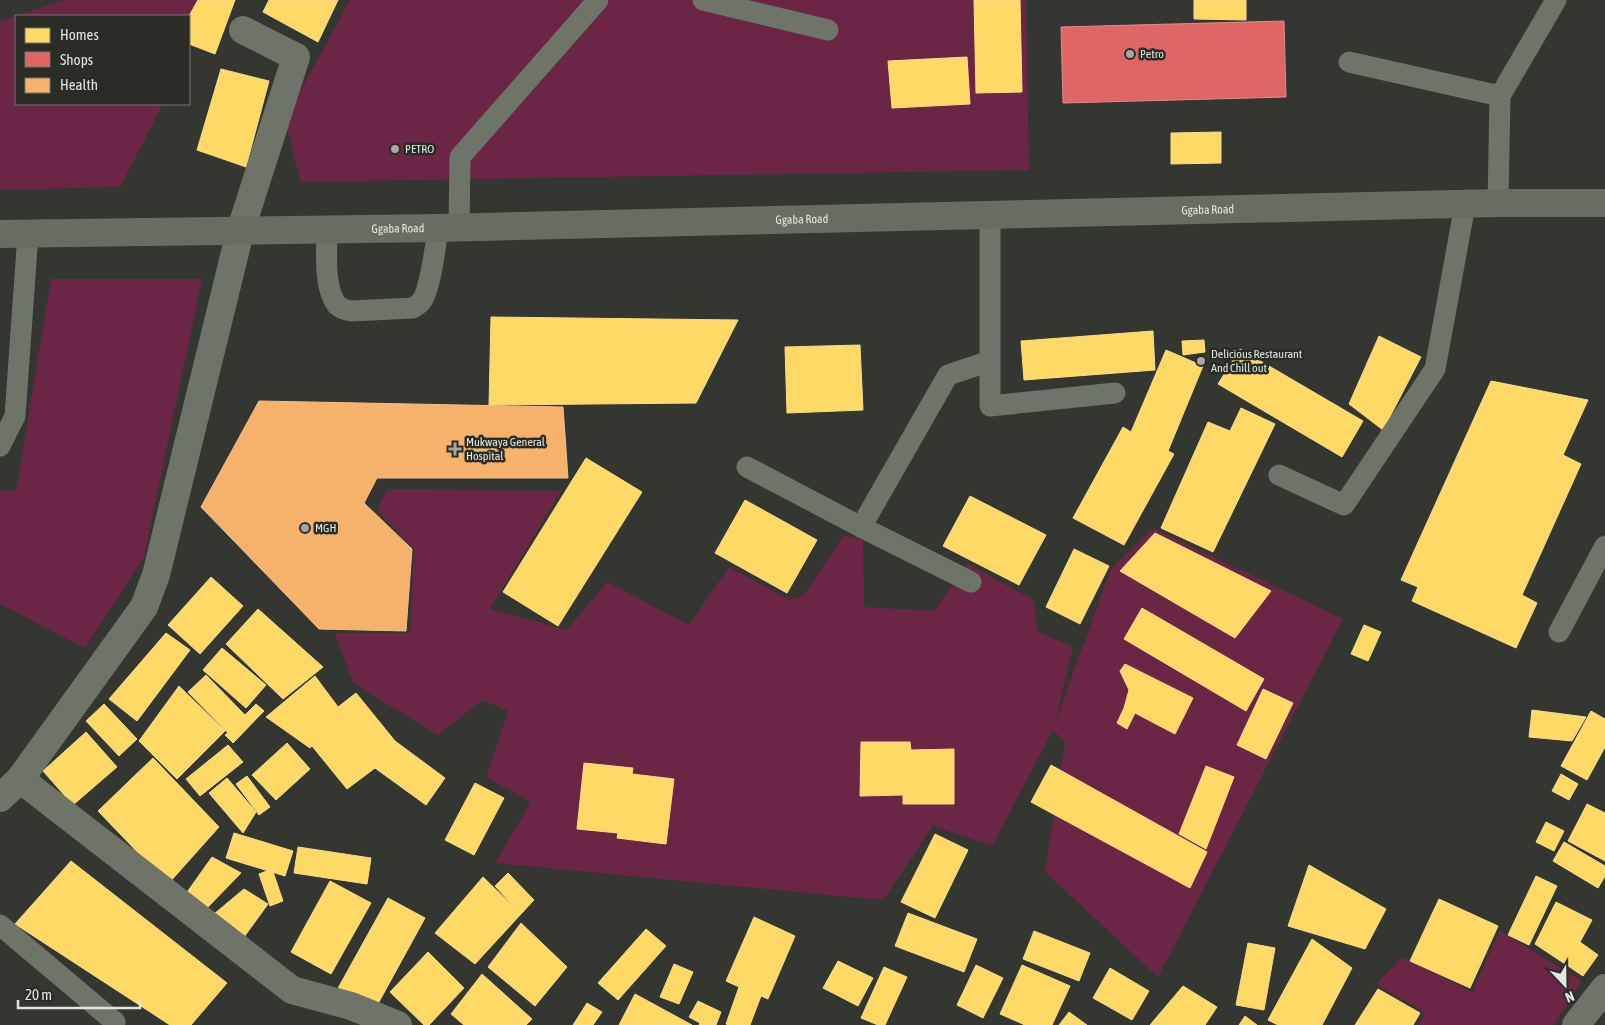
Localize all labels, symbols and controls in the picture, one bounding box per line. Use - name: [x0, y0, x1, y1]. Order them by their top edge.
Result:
- legend: [15, 15, 190, 105]
- text: Homes: [60, 26, 99, 43]
- place label: Petro: [1140, 47, 1164, 61]
- marker: Petro: [1124, 48, 1136, 60]
- text: Shops: [60, 51, 93, 68]
- text: Health: [60, 76, 98, 93]
- place label: PETRO: [405, 142, 434, 156]
- marker: PETRO: [389, 143, 401, 155]
- street label: Ggaba Road: [1181, 202, 1234, 217]
- street label: Ggaba Road: [775, 212, 828, 227]
- street label: Ggaba Road: [371, 221, 424, 236]
- place label: Delicious Restaurant And Chill out: [1211, 347, 1303, 375]
- marker: Delicious Restaurant And Chill out: [1195, 355, 1207, 367]
- place label: Mukwaya General Hospital: [466, 435, 546, 463]
- marker: Mukwaya General Hospital: [448, 442, 462, 456]
- place label: MGH: [315, 521, 336, 535]
- marker: MGH: [299, 522, 311, 534]
- north arrow: [1540, 960, 1590, 1010]
- scale bar: [18, 978, 140, 1010]
- text: 20 m: [25, 986, 52, 1003]
- text: N: [1563, 988, 1577, 1006]

